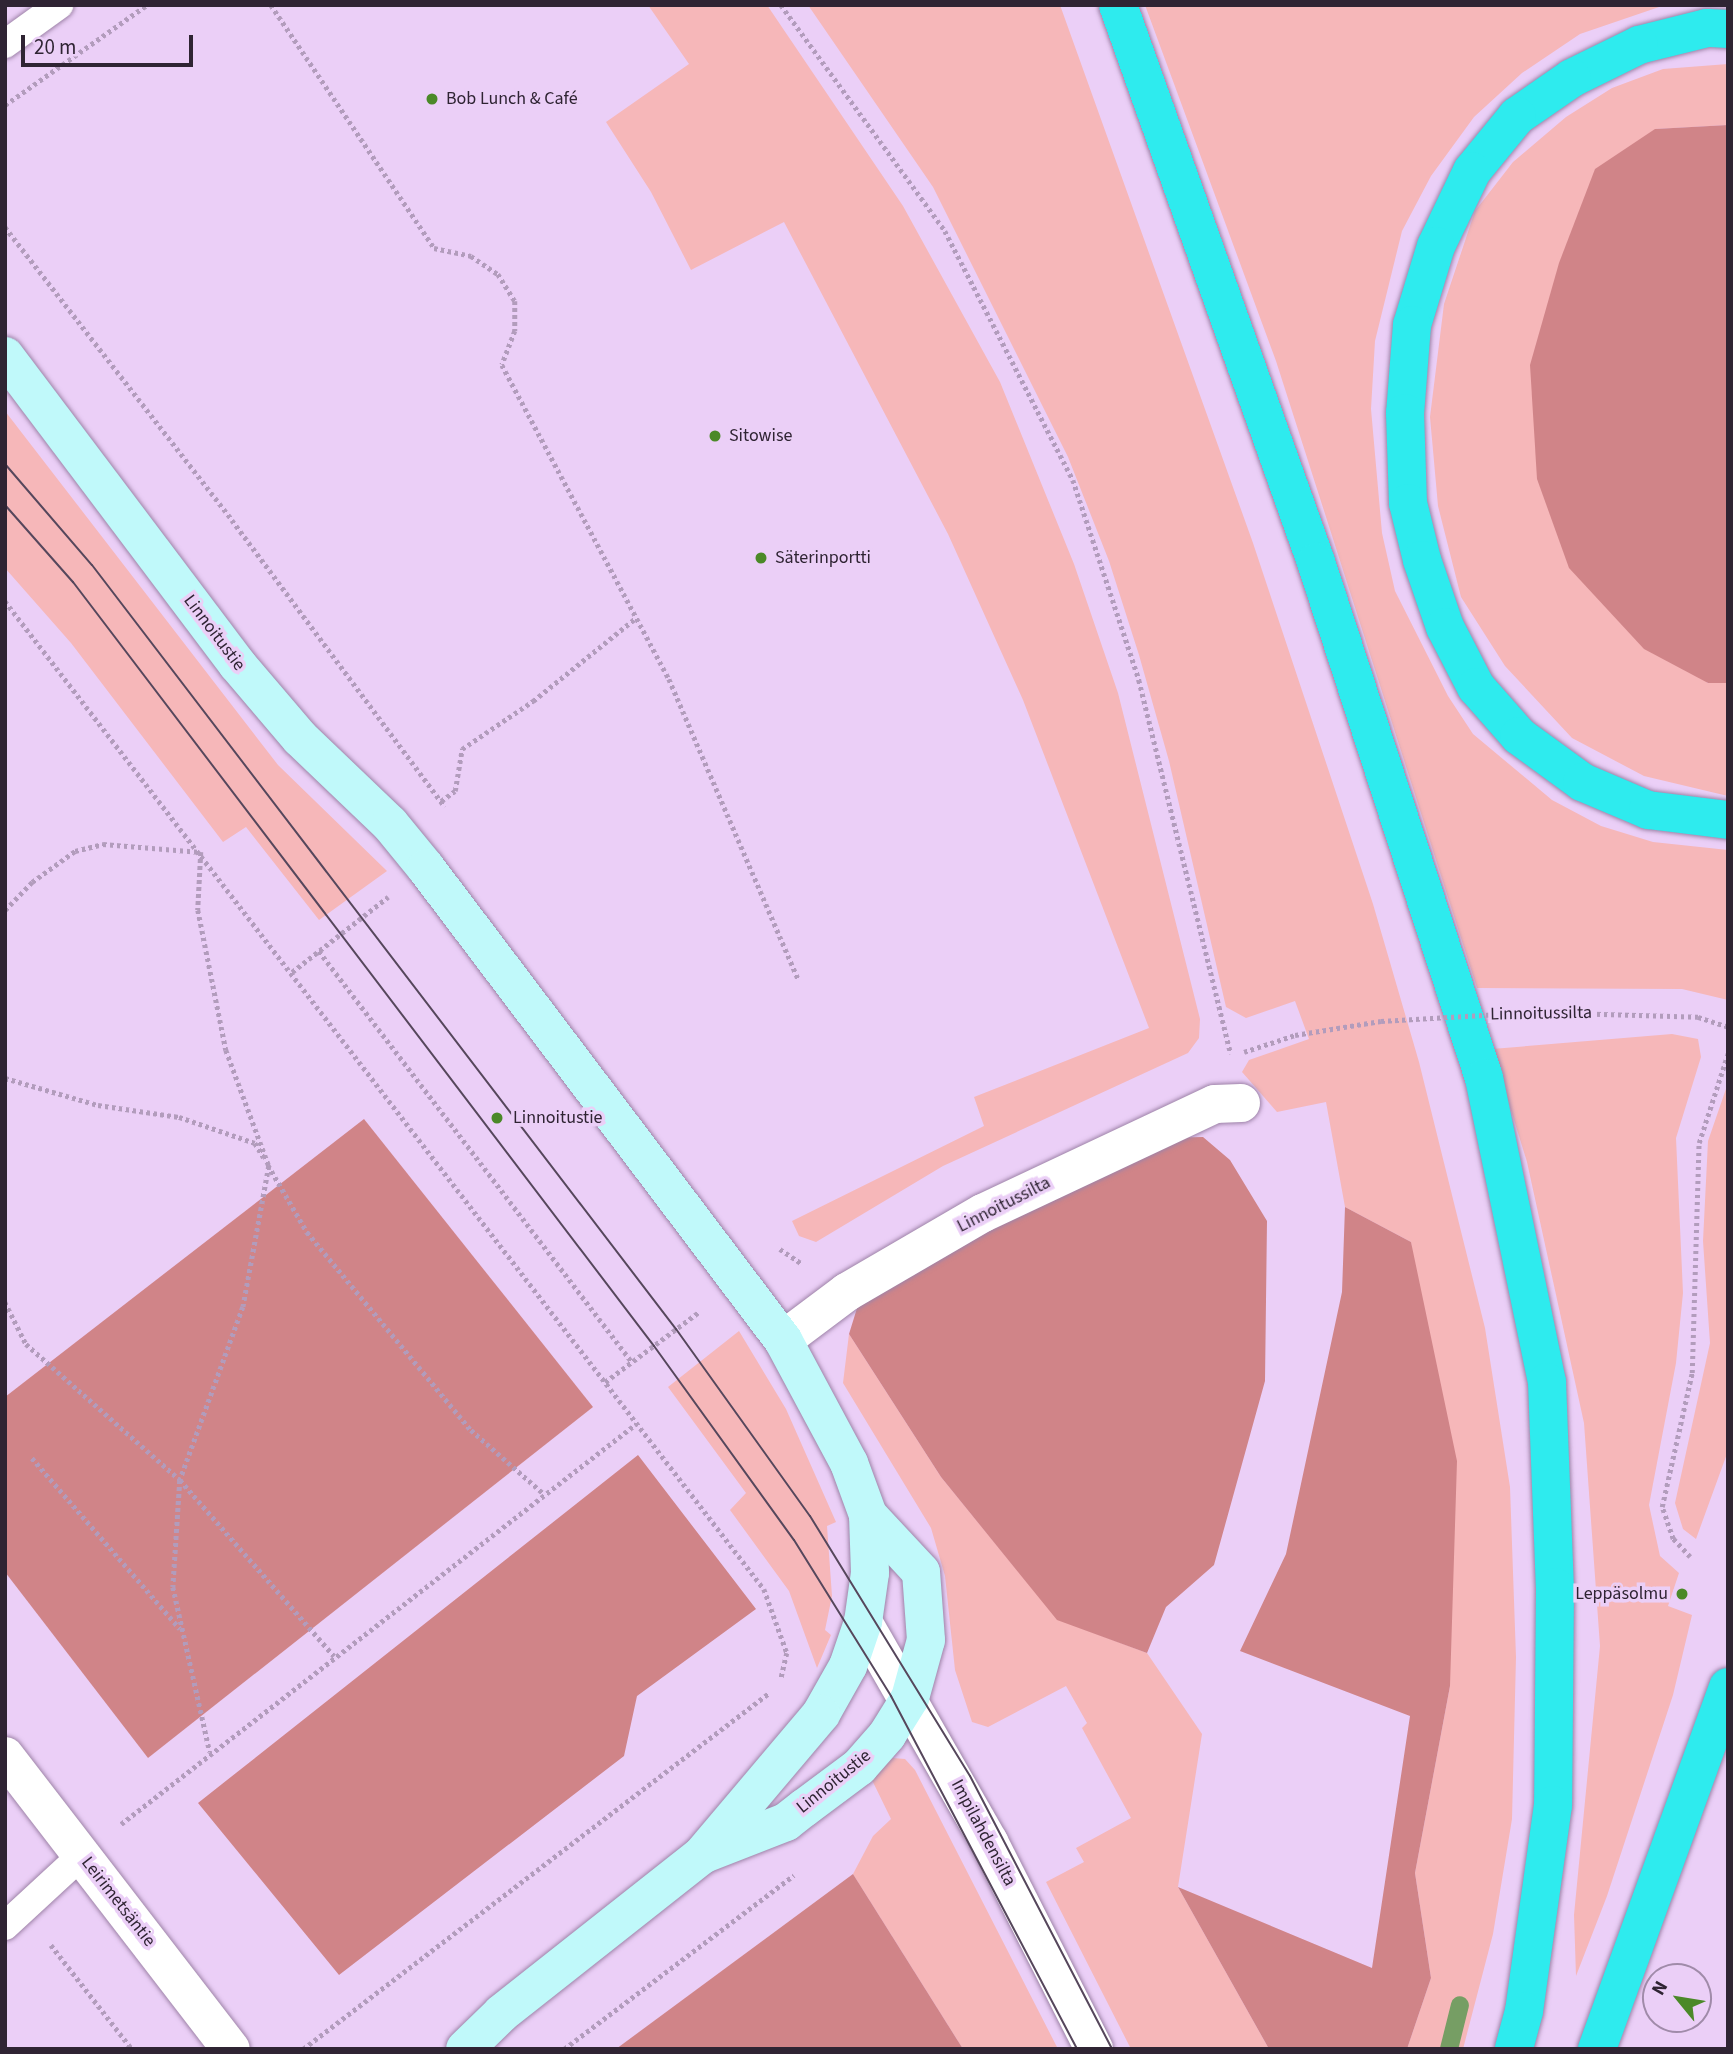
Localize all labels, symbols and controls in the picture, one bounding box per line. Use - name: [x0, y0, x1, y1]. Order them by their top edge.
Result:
- scale bar: [24, 21, 196, 65]
- text: 20 m: [34, 32, 76, 62]
- place label: Bob Lunch & Café: [446, 88, 578, 110]
- marker: Bob Lunch & Café: [424, 91, 440, 107]
- place label: Sitowise: [729, 425, 792, 447]
- marker: Sitowise: [707, 428, 723, 444]
- place label: Säterinportti: [775, 547, 871, 569]
- marker: Säterinportti: [753, 550, 769, 566]
- street label: Linnoitustie: [178, 591, 250, 675]
- street label: Linnoitussilta: [1490, 1002, 1592, 1026]
- place label: Linnoitustie: [513, 1107, 603, 1129]
- marker: Linnoitustie: [487, 1108, 507, 1128]
- street label: Linnoitussilta: [954, 1172, 1054, 1238]
- place label: Leppäsolmu: [1575, 1583, 1668, 1605]
- marker: Leppäsolmu: [1674, 1586, 1690, 1602]
- street label: Linnoitustie: [792, 1745, 876, 1819]
- street label: Impilahdensilta: [946, 1776, 1020, 1890]
- street label: Leirimetsäntie: [76, 1853, 160, 1951]
- north arrow: [1642, 1963, 1712, 2033]
- text: N: [1645, 1976, 1675, 2000]

